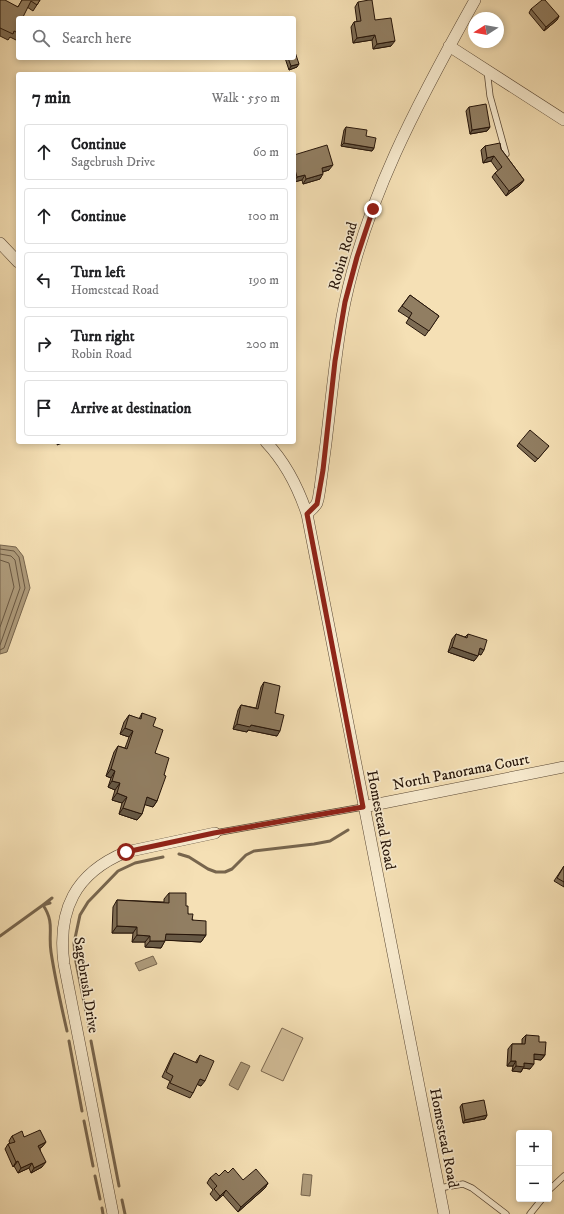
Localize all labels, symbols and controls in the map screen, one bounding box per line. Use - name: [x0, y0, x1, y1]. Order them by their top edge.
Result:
- north arrow: [468, 12, 504, 48]
- search box: [16, 16, 296, 60]
- icon: search: [30, 27, 52, 49]
- text: Search here: [62, 29, 131, 48]
- text: 7 min: [32, 87, 71, 109]
- text: Walk · 550 m: [212, 90, 280, 106]
- text: Continue: [71, 135, 126, 154]
- icon: ahead: [33, 141, 55, 163]
- text: 60 m: [253, 144, 279, 160]
- text: Sagebrush Drive: [71, 154, 155, 170]
- route end: [364, 200, 382, 218]
- icon: ahead: [33, 205, 55, 227]
- text: Continue: [71, 207, 126, 226]
- text: 100 m: [248, 208, 279, 224]
- street label: Robin Road: [324, 219, 362, 292]
- text: Turn left: [71, 263, 125, 282]
- icon: left: [33, 269, 55, 291]
- text: 190 m: [248, 272, 279, 288]
- text: Homestead Road: [71, 282, 159, 298]
- text: Turn right: [71, 327, 134, 346]
- icon: right: [33, 333, 55, 355]
- text: 200 m: [246, 336, 279, 352]
- text: Robin Road: [71, 346, 132, 362]
- icon: arrive: [33, 397, 55, 419]
- text: Arrive at destination: [71, 399, 191, 418]
- street label: North Panorama Court: [391, 749, 531, 795]
- street label: Homestead Road: [362, 768, 400, 872]
- route start: [117, 843, 135, 861]
- street label: Sagebrush Drive: [69, 936, 103, 1034]
- street label: Homestead Road: [425, 1086, 463, 1190]
- map controls: [516, 1130, 552, 1202]
- button: +: [516, 1130, 552, 1166]
- button: −: [516, 1166, 552, 1202]

